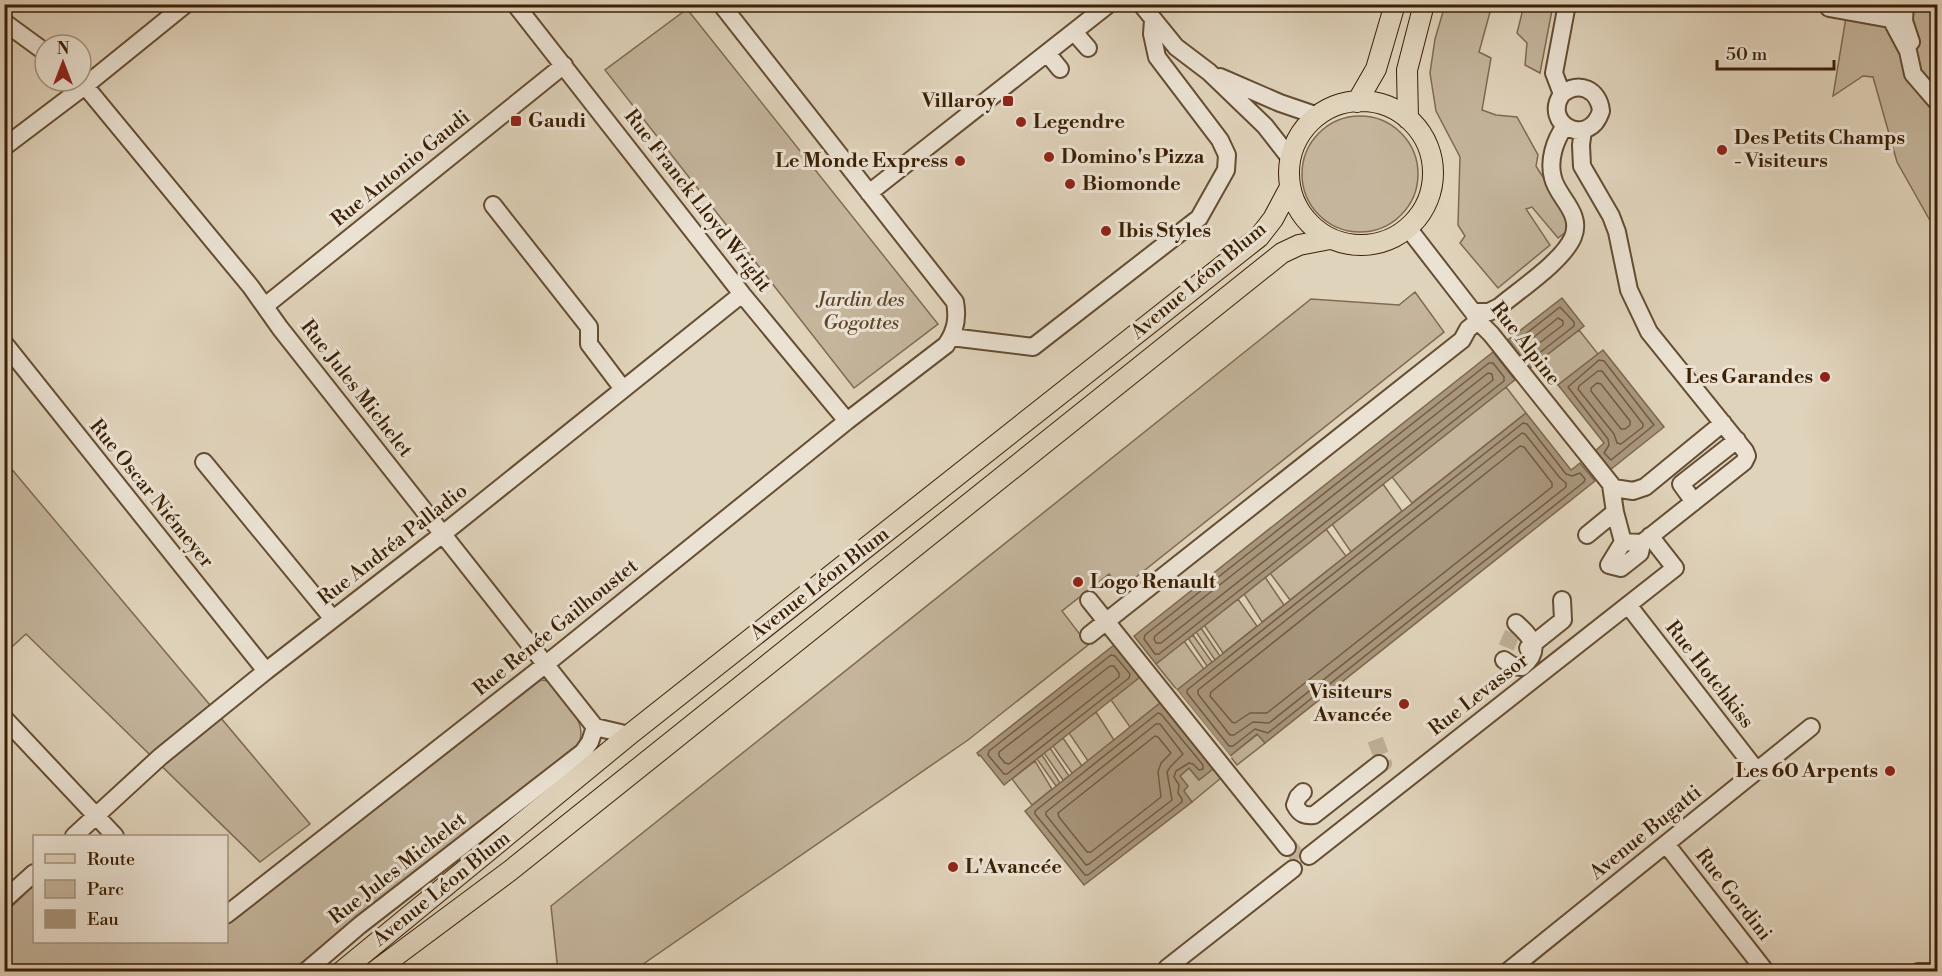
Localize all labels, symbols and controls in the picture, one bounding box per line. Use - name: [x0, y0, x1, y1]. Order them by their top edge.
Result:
- north arrow: [33, 33, 93, 93]
- scale bar: [1717, 33, 1834, 71]
- text: N: [57, 39, 70, 59]
- text: 50 m: [1726, 43, 1768, 66]
- place label: Villaroy: [921, 89, 997, 114]
- marker: Villaroy: [1001, 94, 1015, 108]
- street label: Rue Antonio Gaudi: [327, 105, 476, 233]
- street label: Rue Franck Lloyd Wright: [618, 105, 776, 297]
- place label: Gaudi: [528, 109, 587, 134]
- place label: Legendre: [1033, 110, 1125, 135]
- marker: Gaudi: [509, 114, 523, 128]
- marker: Legendre: [1014, 115, 1028, 129]
- place label: Des Petits Champs - Visiteurs: [1734, 126, 1905, 174]
- marker: Des Petits Champs - Visiteurs: [1715, 143, 1729, 157]
- place label: Domino's Pizza: [1061, 145, 1204, 170]
- place label: Le Monde Express: [775, 149, 948, 174]
- marker: Domino's Pizza: [1042, 150, 1056, 164]
- marker: Le Monde Express: [953, 154, 967, 168]
- place label: Biomonde: [1082, 172, 1181, 197]
- marker: Biomonde: [1063, 177, 1077, 191]
- street label: Avenue Léon Blum: [1125, 217, 1272, 346]
- place label: Ibis Styles: [1118, 219, 1211, 244]
- marker: Ibis Styles: [1099, 224, 1113, 238]
- park label: Jardin des Gogottes: [816, 288, 905, 336]
- street label: Rue Alpine: [1485, 297, 1565, 391]
- street label: Rue Jules Michelet: [295, 315, 417, 463]
- place label: Les Garandes: [1685, 365, 1813, 390]
- marker: Les Garandes: [1818, 370, 1832, 384]
- street label: Rue Oscar Niémeyer: [83, 415, 219, 574]
- street label: Rue Andréa Palladio: [313, 479, 473, 611]
- street label: Avenue Léon Blum: [745, 522, 895, 647]
- street label: Rue Renée Gailhoustet: [469, 554, 643, 702]
- place label: Logo Renault: [1090, 570, 1217, 595]
- marker: Logo Renault: [1071, 575, 1085, 589]
- street label: Rue Hotchkiss: [1659, 616, 1759, 734]
- street label: Rue Levassor: [1424, 648, 1534, 742]
- place label: Visiteurs Avancée: [1308, 680, 1392, 728]
- marker: Visiteurs Avancée: [1397, 697, 1411, 711]
- place label: Les 60 Arpents: [1735, 759, 1878, 784]
- marker: Les 60 Arpents: [1883, 764, 1897, 778]
- street label: Avenue Bugatti: [1584, 780, 1707, 886]
- street label: Rue Jules Michelet: [324, 808, 472, 930]
- street label: Avenue Léon Blum: [367, 826, 516, 953]
- legend: [33, 835, 228, 943]
- street label: Rue Gordini: [1689, 844, 1777, 946]
- text: Route: [87, 848, 135, 871]
- place label: L'Avancée: [965, 855, 1062, 880]
- marker: L'Avancée: [946, 860, 960, 874]
- text: Parc: [87, 878, 124, 901]
- text: Eau: [87, 908, 120, 931]

